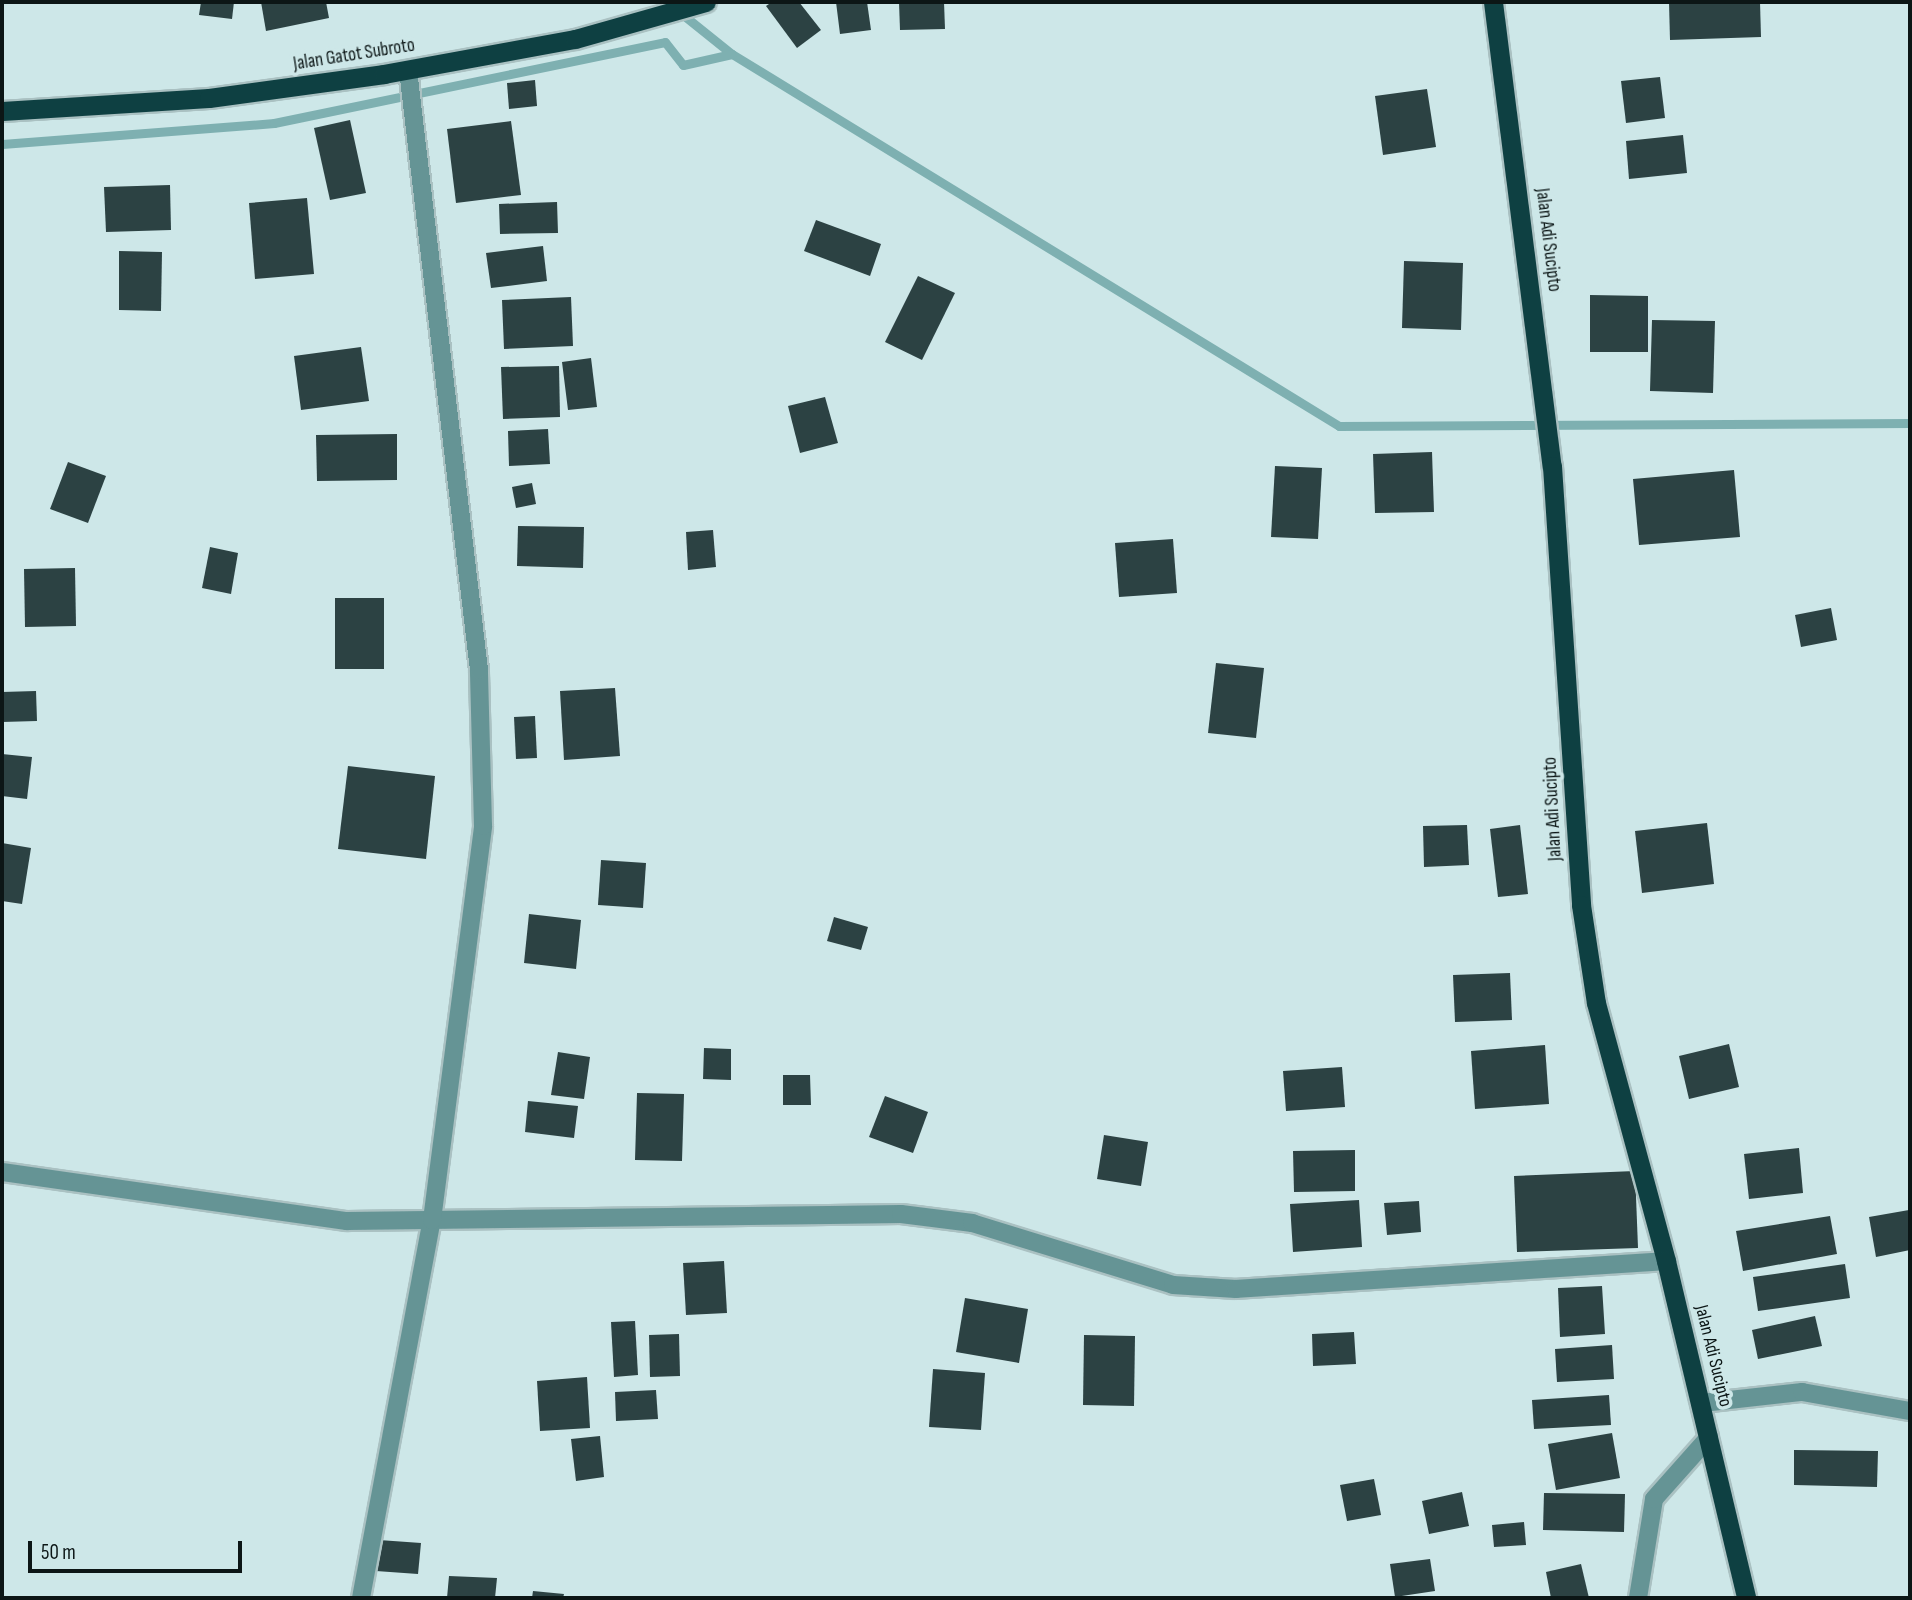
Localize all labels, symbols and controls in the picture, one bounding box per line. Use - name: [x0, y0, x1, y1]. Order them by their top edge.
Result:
- street label: Jalan Gatot Subroto: [292, 34, 416, 76]
- street label: Jalan Adi Sucipto: [1530, 187, 1566, 293]
- street label: Jalan Adi Sucipto: [1539, 756, 1567, 862]
- street label: Jalan Adi Sucipto: [1689, 1303, 1737, 1409]
- scale bar: [32, 1526, 245, 1570]
- text: 50 m: [41, 1540, 76, 1565]

